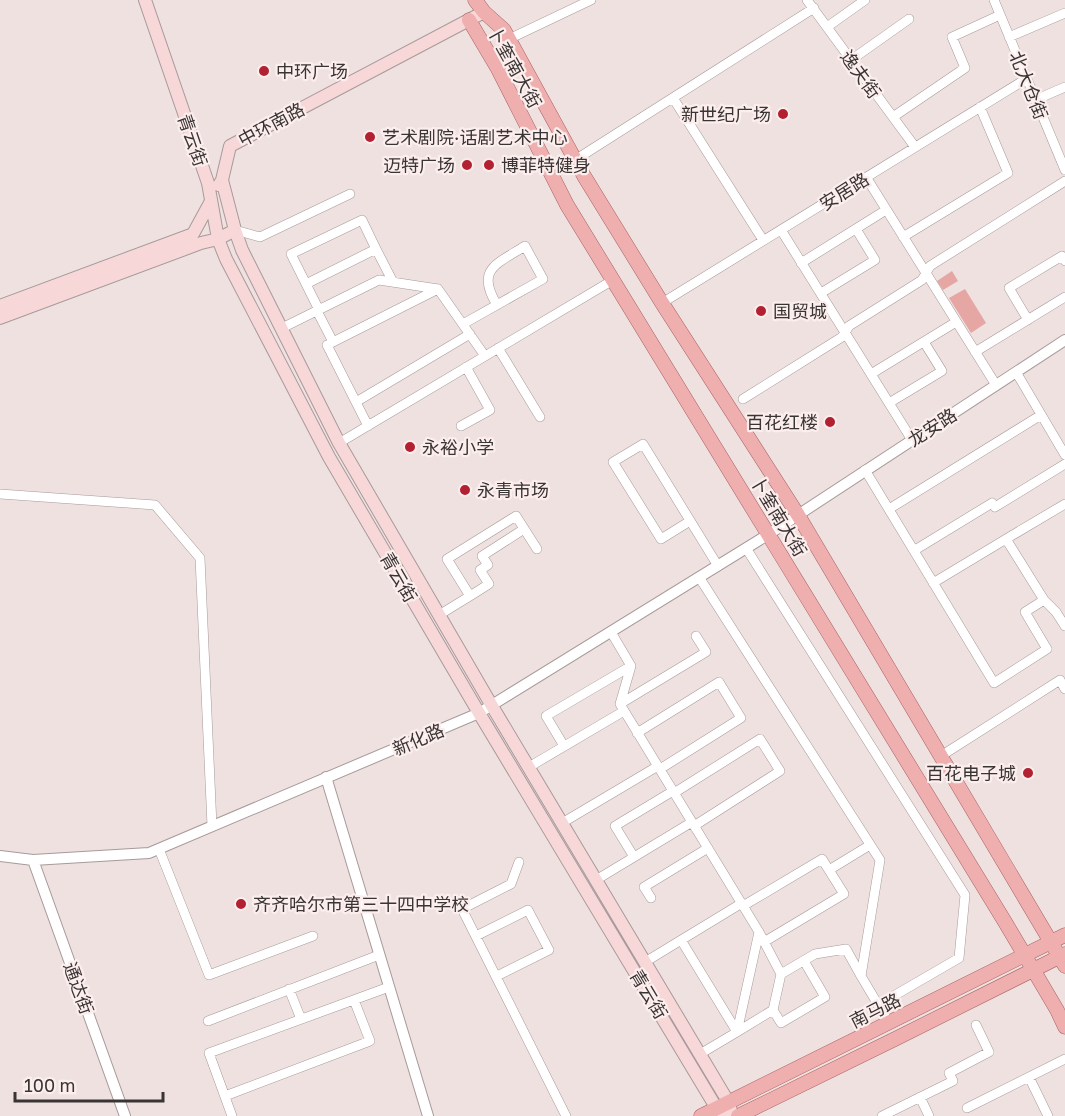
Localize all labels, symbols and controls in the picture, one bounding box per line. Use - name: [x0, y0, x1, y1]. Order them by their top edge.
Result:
- street label: 卜奎南大街: [484, 22, 546, 112]
- street label: 逸夫街: [836, 46, 886, 102]
- street label: 北大仓街: [1005, 48, 1053, 122]
- place label: 中环广场: [276, 60, 348, 82]
- marker: 中环广场: [257, 64, 271, 78]
- street label: 中环南路: [234, 97, 308, 151]
- place label: 新世纪广场: [681, 103, 771, 125]
- marker: 新世纪广场: [776, 107, 790, 121]
- street label: 青云街: [174, 111, 212, 169]
- place label: 艺术剧院·话剧艺术中心: [382, 126, 567, 148]
- marker: 艺术剧院·话剧艺术中心: [363, 130, 377, 144]
- place label: 迈特广场: [383, 154, 455, 176]
- place label: 博菲特健身: [501, 154, 591, 176]
- marker: 迈特广场: [460, 158, 474, 172]
- marker: 博菲特健身: [482, 158, 496, 172]
- street label: 安居路: [815, 167, 873, 215]
- place label: 国贸城: [773, 300, 827, 322]
- marker: 国贸城: [754, 304, 768, 318]
- street label: 龙安路: [903, 403, 961, 451]
- place label: 百花红楼: [746, 411, 818, 433]
- marker: 百花红楼: [823, 415, 837, 429]
- place label: 永裕小学: [422, 436, 494, 458]
- marker: 永裕小学: [403, 440, 417, 454]
- street label: 卜奎南大街: [746, 472, 812, 560]
- place label: 永青市场: [477, 479, 549, 501]
- marker: 永青市场: [458, 483, 472, 497]
- street label: 青云街: [376, 548, 422, 606]
- street label: 新化路: [389, 718, 447, 760]
- place label: 百花电子城: [926, 762, 1016, 784]
- marker: 百花电子城: [1021, 766, 1035, 780]
- place label: 齐齐哈尔市第三十四中学校: [253, 893, 469, 915]
- marker: 齐齐哈尔市第三十四中学校: [234, 897, 248, 911]
- street label: 通达街: [59, 959, 99, 1017]
- street label: 青云街: [626, 965, 672, 1023]
- street label: 南马路: [846, 988, 904, 1032]
- scale bar: [15, 1065, 164, 1103]
- text: 100 m: [24, 1074, 75, 1096]

